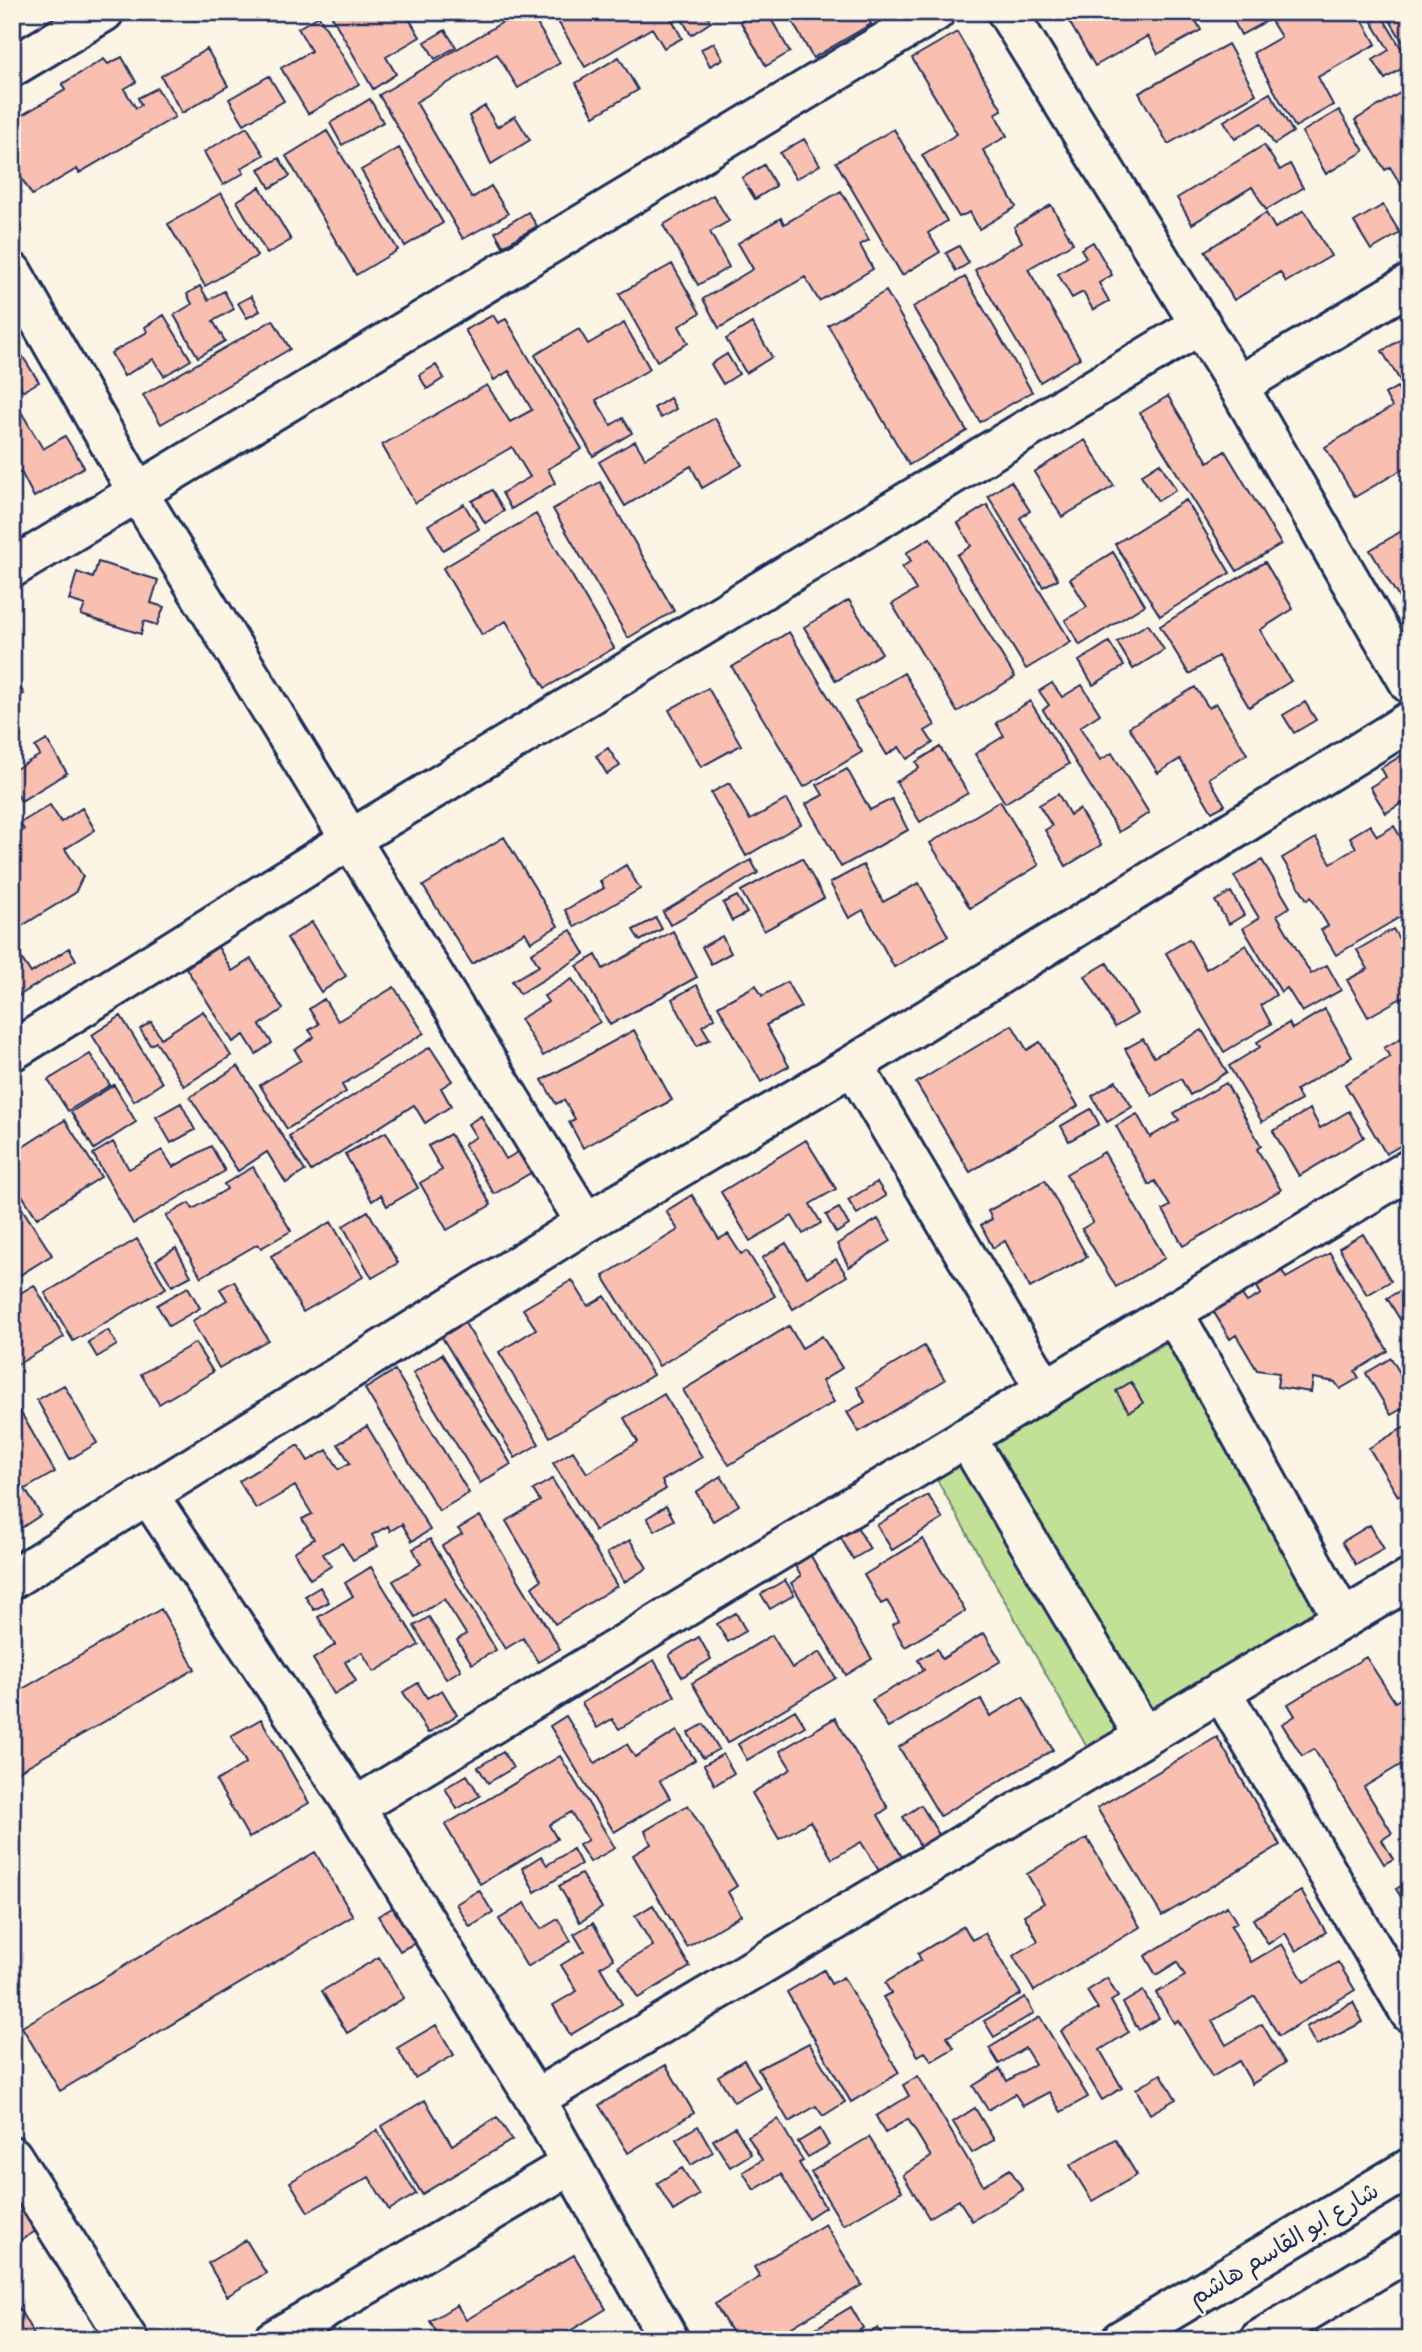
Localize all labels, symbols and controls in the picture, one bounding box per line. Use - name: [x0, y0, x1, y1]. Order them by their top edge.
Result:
- street label: شارع ابو القاسم هاشم: [1182, 2174, 1385, 2315]

